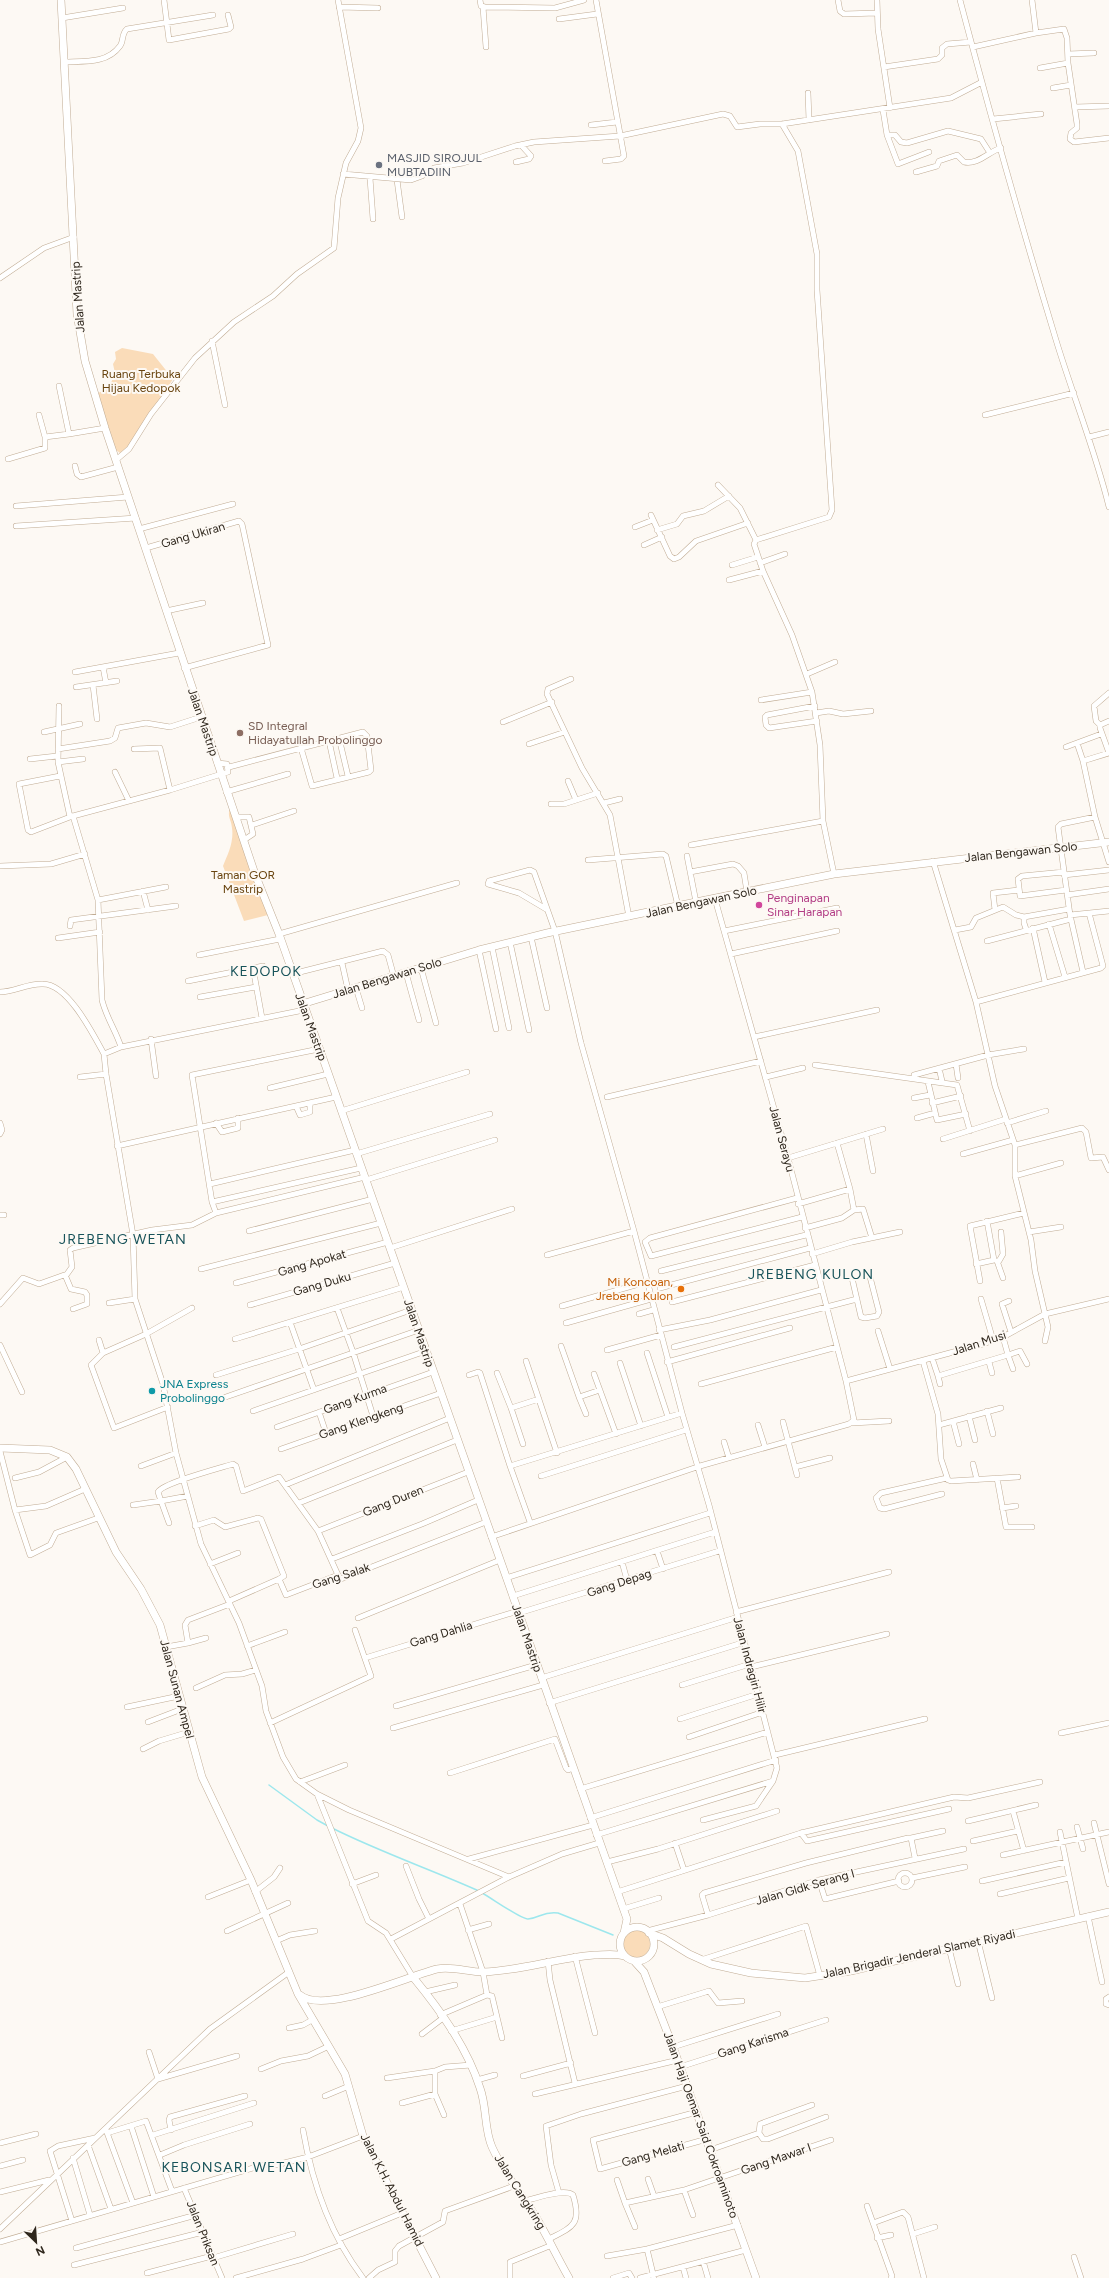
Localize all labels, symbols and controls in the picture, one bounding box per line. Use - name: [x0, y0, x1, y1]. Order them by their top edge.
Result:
- place label: MASJID SIROJUL MUBTADIIN: [387, 151, 482, 179]
- marker: MASJID SIROJUL MUBTADIIN: [374, 160, 384, 170]
- street label: Jalan Mastrip: [69, 261, 87, 333]
- park label: Ruang Terbuka Hijau Kedopok: [101, 367, 181, 395]
- street label: Gang Ukiran: [159, 519, 227, 551]
- street label: Jalan Mastrip: [185, 686, 221, 758]
- place label: SD Integral Hidayatullah Probolinggo: [248, 719, 383, 747]
- marker: SD Integral Hidayatullah Probolinggo: [235, 728, 245, 738]
- street label: Jalan Bengawan Solo: [964, 839, 1078, 865]
- park label: Taman GOR Mastrip: [211, 868, 275, 896]
- street label: Jalan Bengawan Solo: [644, 883, 758, 921]
- place label: Penginapan Sinar Harapan: [767, 891, 843, 919]
- marker: Penginapan Sinar Harapan: [754, 900, 764, 910]
- street label: Jalan Bengawan Solo: [331, 955, 443, 1001]
- district label: KEDOPOK: [230, 963, 302, 980]
- street label: Jalan Mastrip: [292, 991, 330, 1063]
- street label: Jalan Serayu: [766, 1104, 798, 1174]
- district label: JREBENG WETAN: [59, 1231, 187, 1248]
- street label: Gang Apokat: [276, 1246, 348, 1279]
- district label: JREBENG KULON: [748, 1266, 874, 1283]
- street label: Gang Duku: [292, 1269, 352, 1299]
- place label: Mi Koncoan, Jrebeng Kulon: [596, 1275, 673, 1303]
- marker: Mi Koncoan, Jrebeng Kulon: [676, 1284, 686, 1294]
- street label: Jalan Mastrip: [401, 1297, 437, 1369]
- street label: Jalan Musi: [950, 1328, 1008, 1358]
- place label: JNA Express Probolinggo: [160, 1377, 229, 1405]
- street label: Gang Kurma: [321, 1381, 389, 1417]
- marker: JNA Express Probolinggo: [147, 1386, 157, 1396]
- street label: Gang Klengkeng: [317, 1400, 405, 1442]
- street label: Gang Duren: [361, 1482, 426, 1520]
- street label: Gang Salak: [310, 1560, 372, 1592]
- street label: Gang Depag: [585, 1566, 653, 1600]
- street label: Jalan Mastrip: [509, 1602, 545, 1674]
- street label: Jalan Indragiri Hilir: [730, 1615, 770, 1715]
- street label: Gang Dahlia: [408, 1618, 474, 1650]
- street label: Jalan Sunan Ampel: [157, 1638, 197, 1740]
- street label: Jalan Gldk Serang I: [754, 1866, 856, 1908]
- street label: Jalan Brigadir Jenderal Slamet Riyadi: [821, 1927, 1017, 1981]
- street label: Gang Karisma: [716, 2025, 790, 2061]
- street label: Jalan Haji Oemar Said Cokroaminoto: [661, 2030, 741, 2220]
- street label: Jalan K.H. Abdul Hamid: [357, 2131, 427, 2249]
- street label: Gang Melati: [620, 2138, 686, 2170]
- street label: Gang Mawar I: [739, 2140, 813, 2178]
- street label: Jalan Cangkring: [491, 2152, 549, 2232]
- district label: KEBONSARI WETAN: [162, 2159, 307, 2176]
- street label: Jalan Priksan: [184, 2199, 222, 2268]
- north arrow: [16, 2222, 56, 2262]
- text: N: [33, 2243, 47, 2258]

